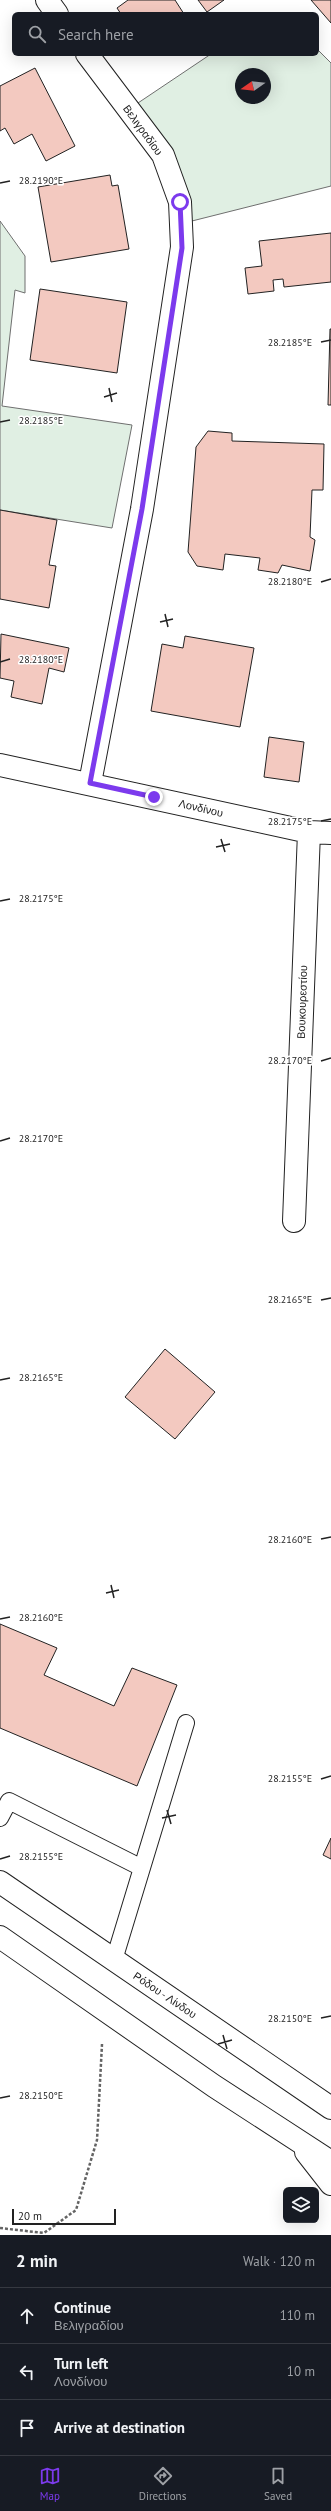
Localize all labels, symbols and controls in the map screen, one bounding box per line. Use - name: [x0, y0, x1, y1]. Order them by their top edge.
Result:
- search box: [12, 12, 319, 56]
- icon: search: [26, 23, 48, 45]
- text: Search here: [58, 25, 134, 44]
- north arrow: [235, 68, 271, 104]
- street label: Βελιγραδίου: [120, 102, 166, 158]
- text: 28.2190°E: [19, 174, 63, 187]
- route start: [171, 193, 189, 211]
- text: 28.2185°E: [268, 336, 312, 349]
- text: 28.2185°E: [19, 414, 63, 427]
- text: 28.2180°E: [268, 575, 312, 588]
- text: 28.2180°E: [19, 653, 63, 666]
- route end: [145, 788, 163, 806]
- street label: Λονδίνου: [177, 796, 225, 820]
- text: 28.2175°E: [268, 815, 312, 828]
- text: 28.2175°E: [19, 892, 63, 905]
- street label: Βουκουρεστίου: [294, 965, 310, 1039]
- text: 28.2170°E: [268, 1054, 312, 1067]
- text: 28.2170°E: [19, 1132, 63, 1145]
- text: 28.2165°E: [268, 1293, 312, 1306]
- text: 28.2165°E: [19, 1371, 63, 1384]
- text: 28.2160°E: [268, 1533, 312, 1546]
- text: 28.2160°E: [19, 1611, 63, 1624]
- text: 28.2155°E: [268, 1772, 312, 1785]
- text: 28.2155°E: [19, 1850, 63, 1863]
- street label: Ρόδου - Λίνδου: [131, 1969, 199, 2021]
- text: 28.2150°E: [268, 2012, 312, 2025]
- text: 28.2150°E: [19, 2089, 63, 2102]
- map controls: [283, 2187, 319, 2223]
- button: layers: [283, 2187, 319, 2223]
- scale bar: [12, 2207, 116, 2226]
- text: 20 m: [18, 2209, 42, 2223]
- text: 2 min: [16, 2250, 57, 2272]
- text: Walk · 120 m: [243, 2253, 315, 2270]
- text: Continue: [54, 2298, 111, 2317]
- icon: ahead: [16, 2305, 38, 2327]
- text: 110 m: [280, 2307, 315, 2324]
- text: Βελιγραδίου: [54, 2317, 124, 2334]
- text: Turn left: [54, 2354, 108, 2373]
- icon: left: [16, 2361, 38, 2383]
- text: 10 m: [287, 2363, 315, 2380]
- text: Λονδίνου: [54, 2373, 107, 2390]
- icon: arrive: [16, 2417, 38, 2439]
- text: Arrive at destination: [54, 2418, 185, 2437]
- tab: Map: [39, 2465, 61, 2503]
- tab: Directions: [139, 2465, 186, 2503]
- tab: Saved: [264, 2465, 292, 2503]

